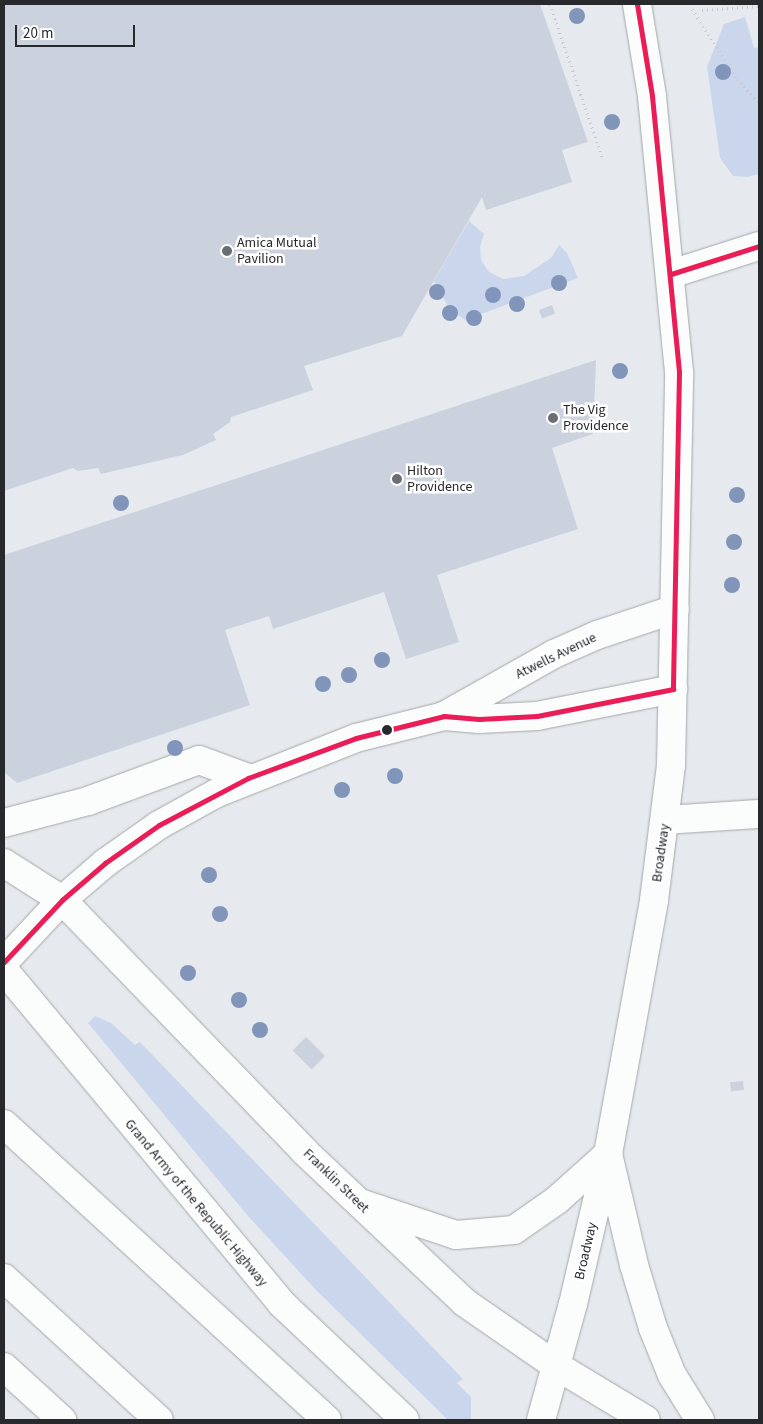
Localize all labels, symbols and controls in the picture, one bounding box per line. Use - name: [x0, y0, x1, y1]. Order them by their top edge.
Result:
- scale bar: [18, 15, 138, 47]
- text: 20 m: [23, 23, 53, 44]
- place label: Amica Mutual Pavilion: [237, 235, 317, 268]
- marker: Amica Mutual Pavilion: [221, 245, 233, 257]
- place label: The Vig Providence: [563, 402, 629, 434]
- marker: The Vig Providence: [547, 412, 559, 424]
- place label: Hilton Providence: [407, 463, 473, 496]
- marker: Hilton Providence: [391, 473, 403, 485]
- street label: Atwells Avenue: [513, 629, 599, 683]
- unlabelled marker: [382, 725, 392, 735]
- street label: Broadway: [649, 823, 673, 883]
- street label: Grand Army of the Republic Highway: [121, 1116, 271, 1290]
- street label: Franklin Street: [299, 1145, 373, 1217]
- street label: Broadway: [571, 1221, 601, 1281]

